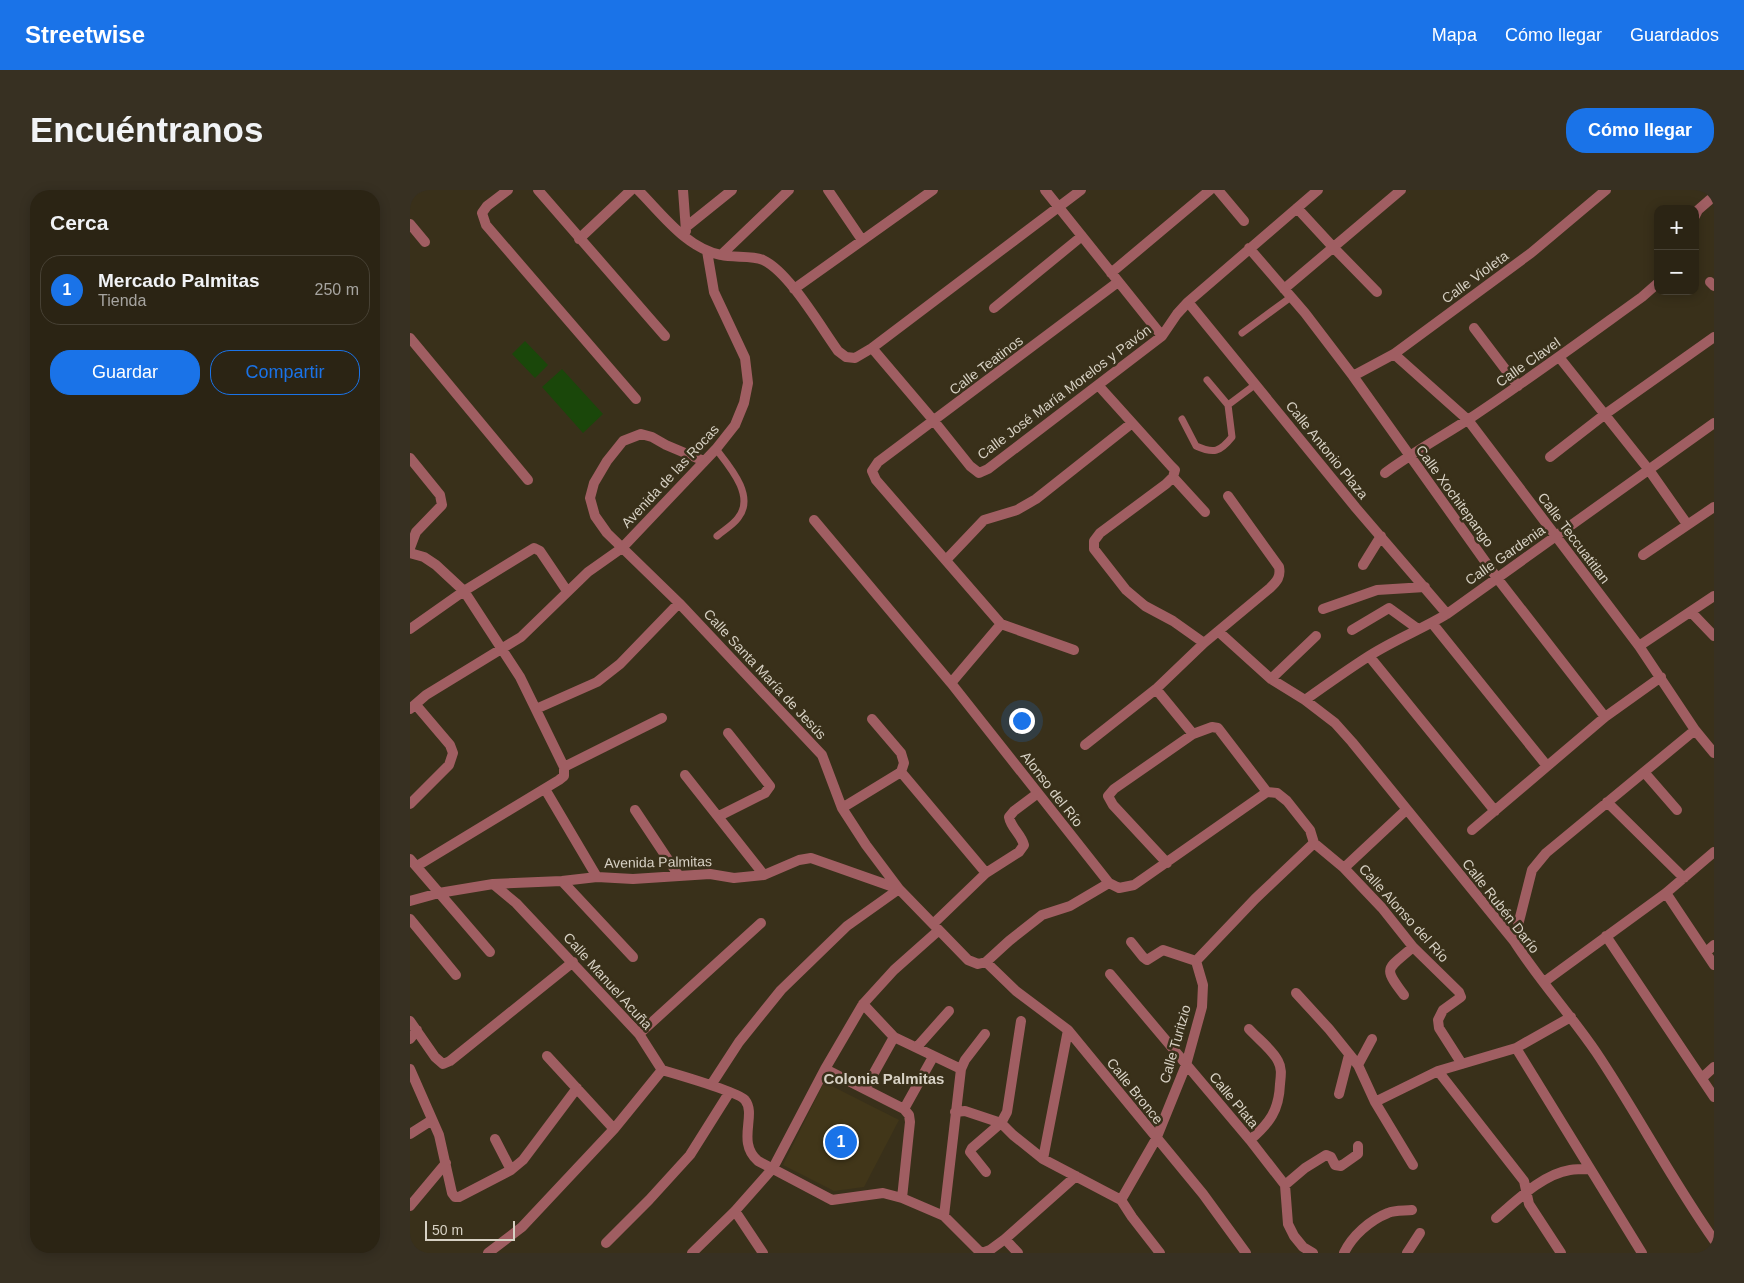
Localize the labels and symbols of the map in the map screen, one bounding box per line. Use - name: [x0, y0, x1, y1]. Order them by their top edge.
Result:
- street label: Calle Violeta: [1439, 247, 1512, 307]
- street label: Calle José María Morelos y Pavón: [974, 321, 1154, 463]
- street label: Calle Teatinos: [946, 332, 1026, 398]
- street label: Calle Clavel: [1493, 334, 1563, 390]
- street label: Calle Antonio Plaza: [1283, 398, 1372, 502]
- street label: Avenida de las Rocas: [618, 421, 722, 531]
- street label: Calle Xochitepango: [1413, 442, 1497, 550]
- street label: Calle Teccuatitlan: [1535, 489, 1613, 587]
- street label: Calle Gardenia: [1462, 522, 1548, 588]
- street label: Calle Santa María de Jesús: [701, 606, 829, 742]
- your location: [1009, 708, 1035, 734]
- street label: Alonso del Río: [1018, 748, 1086, 830]
- street label: Avenida Palmitas: [604, 853, 712, 871]
- street label: Calle Rubén Darío: [1459, 856, 1543, 956]
- street label: Calle Alonso del Río: [1356, 861, 1452, 965]
- street label: Calle Manuel Acuña: [560, 929, 656, 1033]
- street label: Calle Turitzio: [1156, 1003, 1194, 1085]
- street label: Calle Bronce: [1104, 1055, 1167, 1127]
- street label: Calle Plata: [1206, 1069, 1262, 1131]
- district label: Colonia Palmitas: [824, 1070, 944, 1087]
- pin: 1: [825, 1123, 857, 1161]
- scale bar: [425, 1218, 515, 1241]

